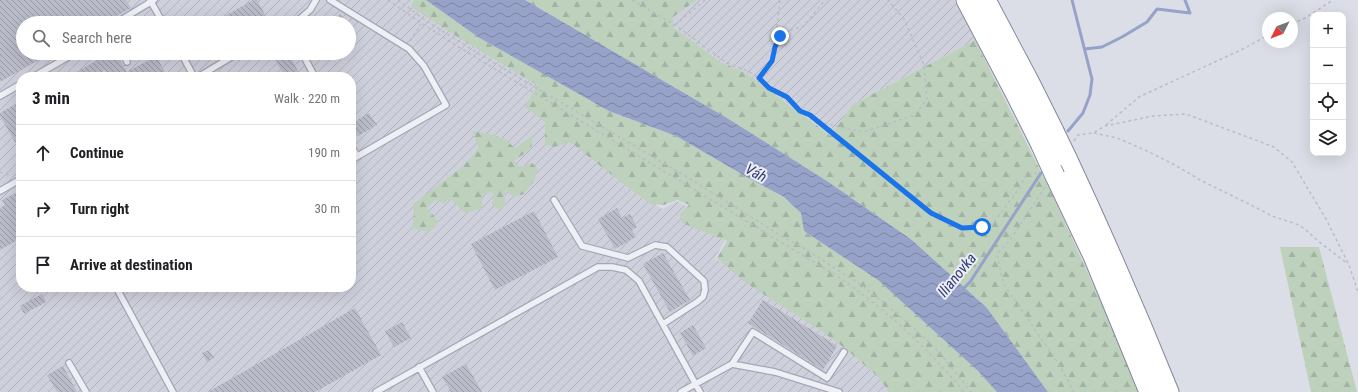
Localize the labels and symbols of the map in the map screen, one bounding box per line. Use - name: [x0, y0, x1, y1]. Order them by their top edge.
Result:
- north arrow: [1262, 12, 1298, 48]
- route end: [771, 27, 789, 45]
- water label: Váh: [742, 160, 770, 186]
- route start: [973, 218, 991, 236]
- water label: Ilianovka: [934, 249, 980, 301]

